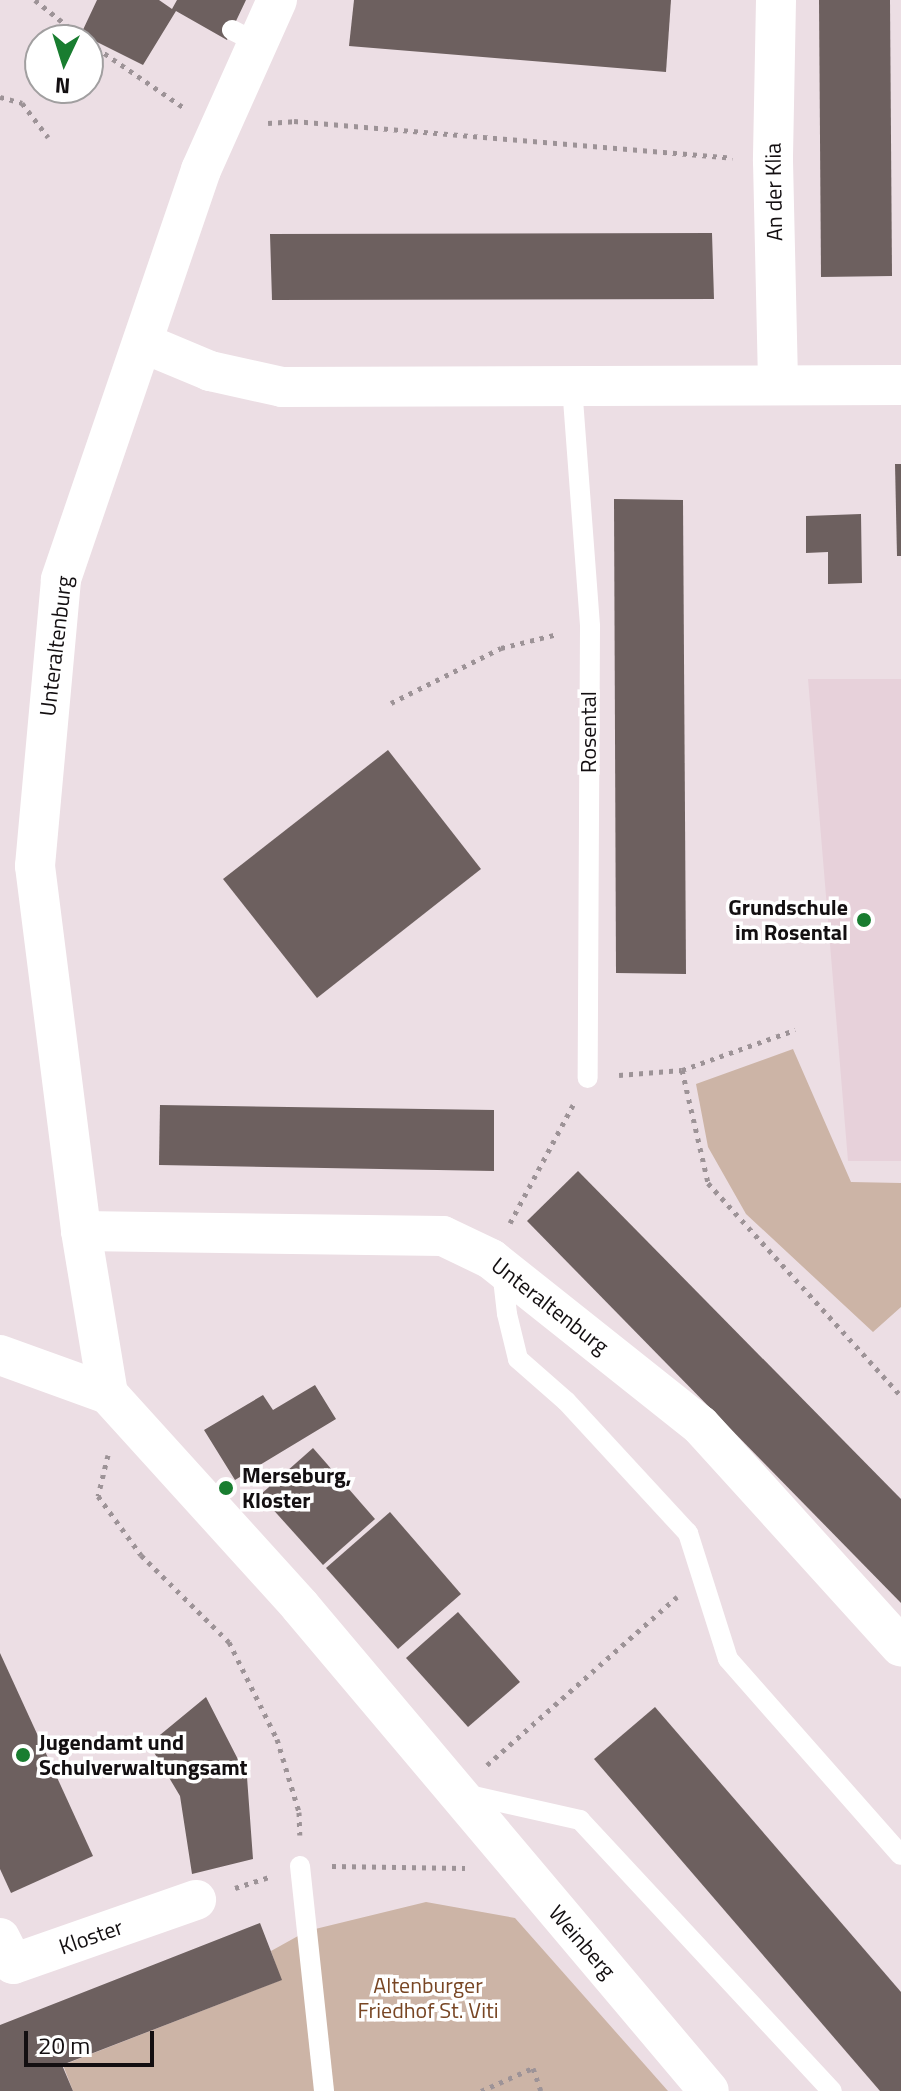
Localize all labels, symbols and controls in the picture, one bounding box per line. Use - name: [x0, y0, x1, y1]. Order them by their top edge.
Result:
- north arrow: [24, 24, 104, 104]
- text: N: [54, 68, 71, 103]
- street label: An der Klia: [760, 143, 788, 241]
- street label: Unteraltenburg: [34, 574, 78, 718]
- street label: Rosental: [576, 691, 602, 773]
- place label: Grundschule im Rosental: [728, 894, 848, 946]
- marker: Grundschule im Rosental: [855, 911, 873, 929]
- street label: Unteraltenburg: [486, 1252, 614, 1360]
- place label: Merseburg, Kloster: [242, 1462, 352, 1514]
- marker: Merseburg, Kloster: [217, 1479, 235, 1497]
- place label: Jugendamt und Schulverwaltungsamt: [39, 1729, 248, 1780]
- marker: Jugendamt und Schulverwaltungsamt: [14, 1746, 32, 1764]
- street label: Weinberg: [543, 1900, 621, 1984]
- street label: Kloster: [56, 1914, 126, 1960]
- park label: Altenburger Friedhof St. Viti: [357, 1972, 499, 2024]
- scale bar: [28, 2015, 158, 2065]
- text: 20 m: [38, 2027, 90, 2063]

